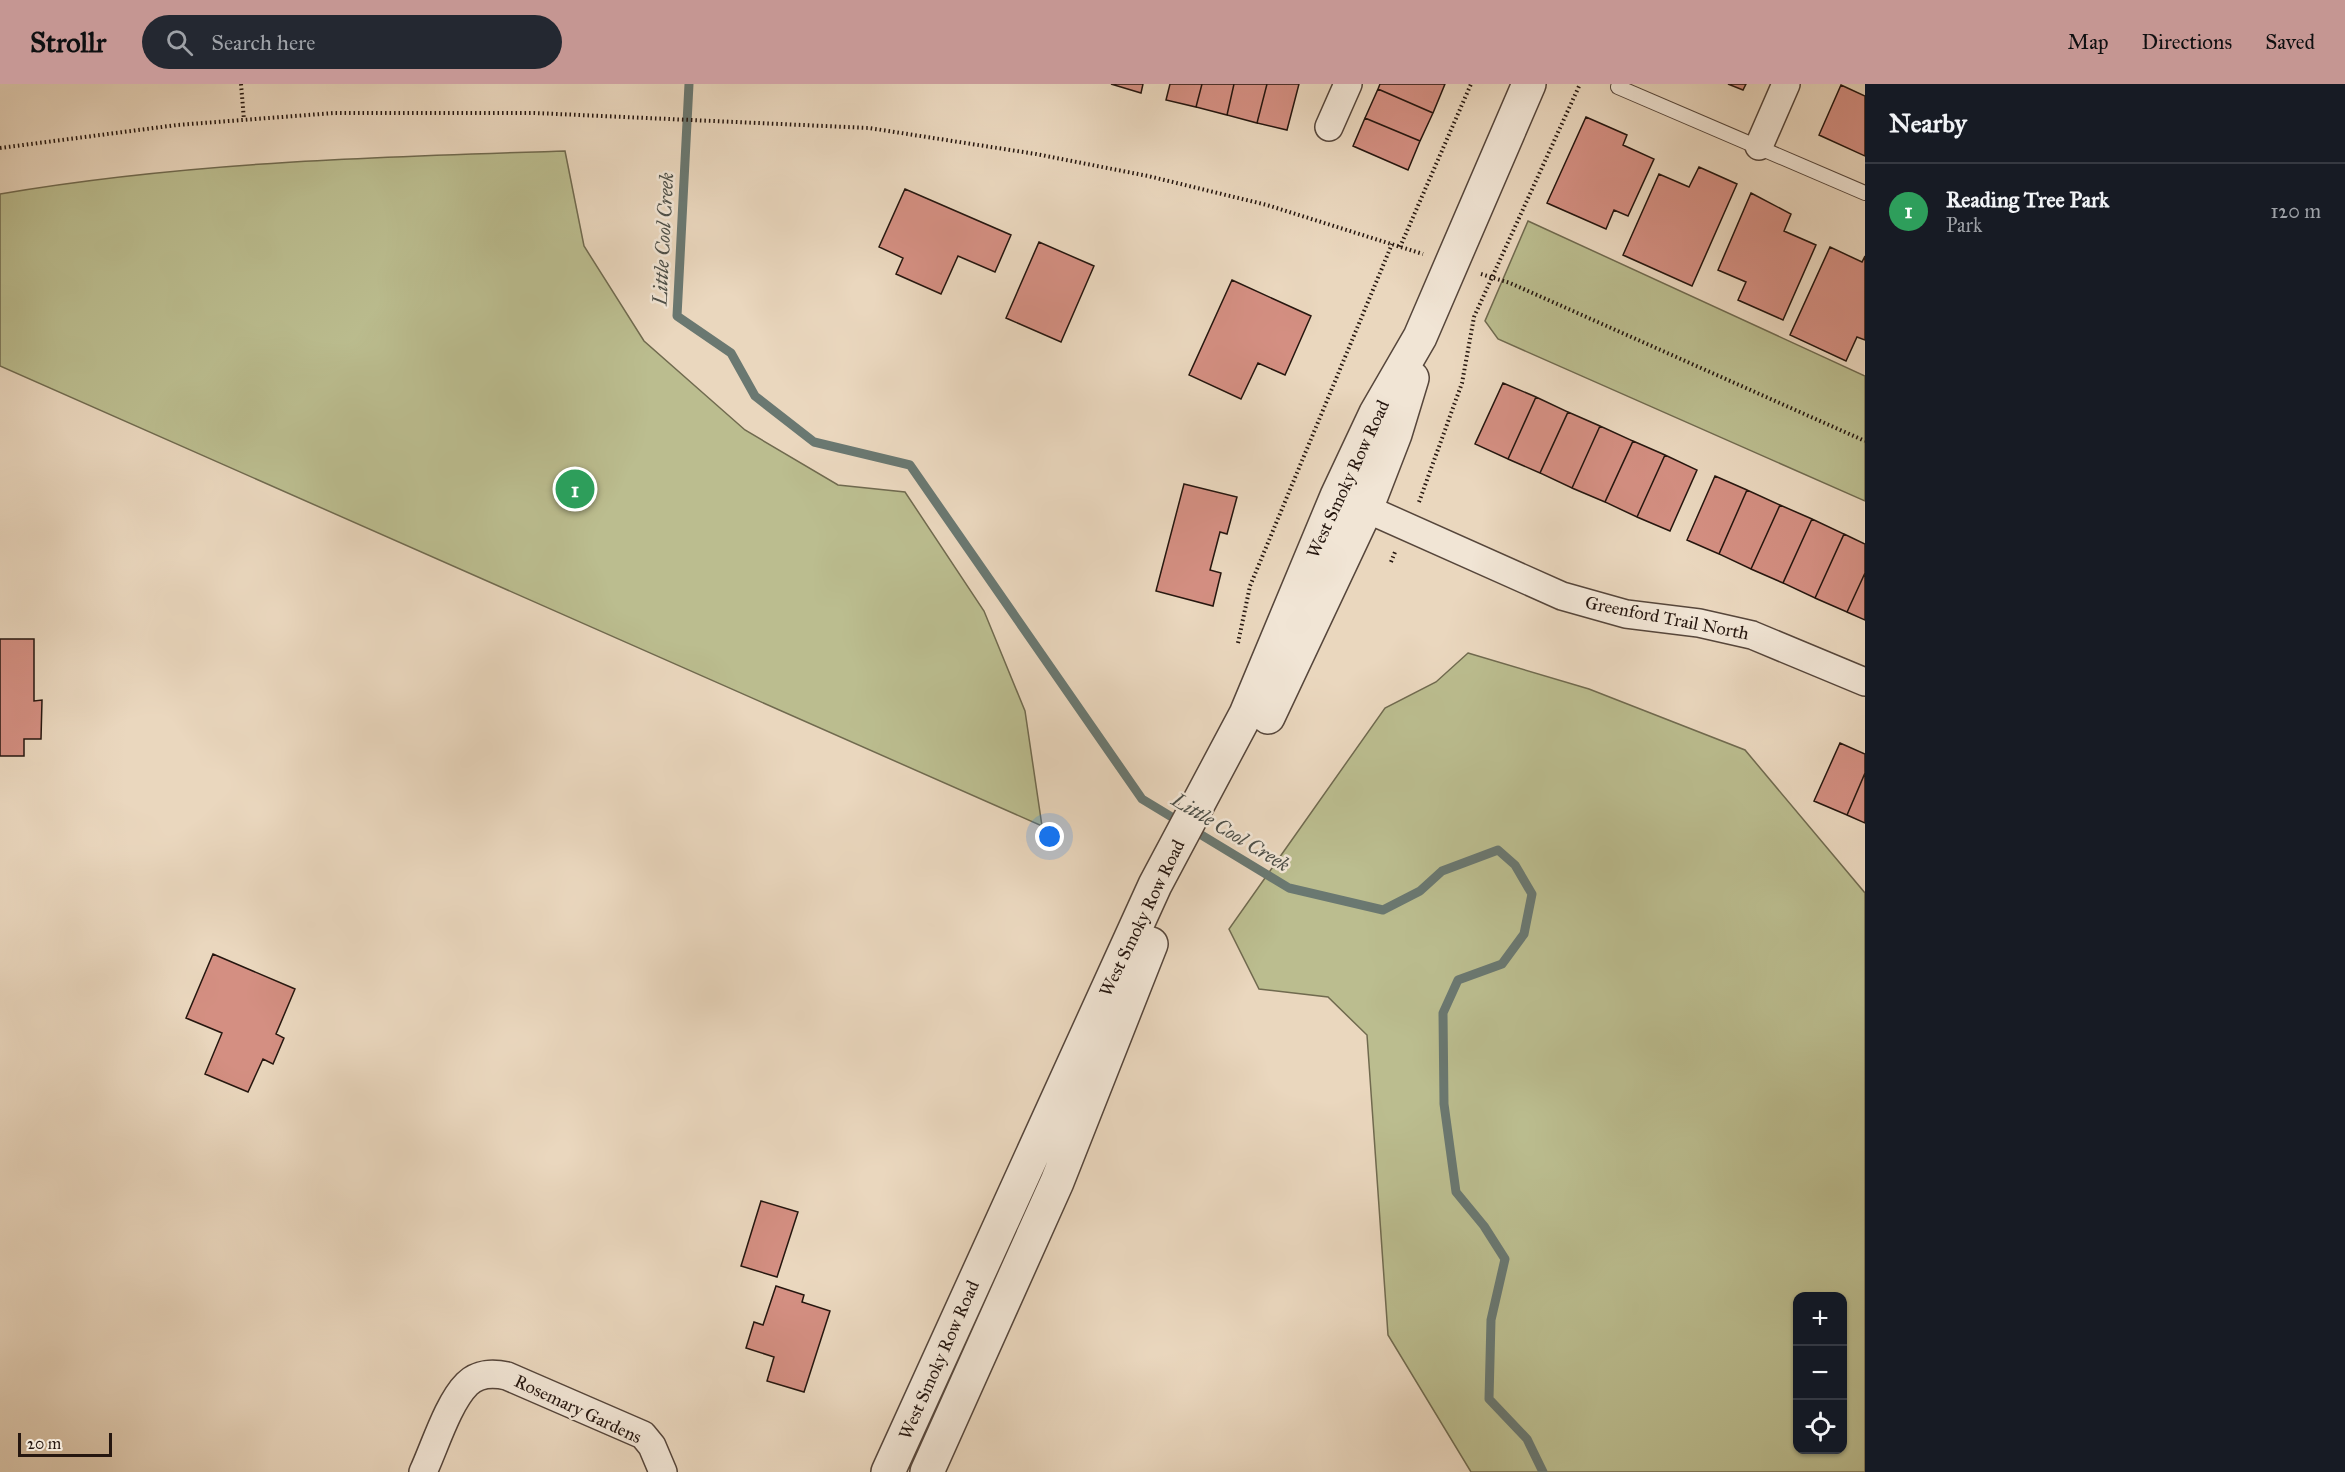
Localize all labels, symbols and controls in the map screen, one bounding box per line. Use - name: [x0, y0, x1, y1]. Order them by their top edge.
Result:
- search box: [142, 15, 562, 69]
- text: Strollr: [30, 25, 106, 60]
- icon: search: [163, 26, 196, 59]
- text: Search here: [211, 29, 315, 56]
- text: Map: [2068, 29, 2109, 55]
- text: Directions: [2142, 29, 2232, 55]
- text: Saved: [2265, 29, 2315, 55]
- text: Nearby: [1889, 107, 1967, 139]
- water label: Little Cool Creek: [647, 172, 678, 307]
- text: Reading Tree Park: [1946, 186, 2109, 213]
- text: 1: [1905, 199, 1912, 223]
- text: 120 m: [2270, 199, 2321, 223]
- text: Park: [1946, 213, 1982, 237]
- street label: West Smoky Row Road: [1302, 397, 1394, 561]
- pin: 1: [556, 466, 594, 512]
- street label: Greenford Trail North: [1583, 591, 1751, 645]
- water label: Little Cool Creek: [1167, 787, 1294, 877]
- your location: [1035, 822, 1064, 851]
- street label: West Smoky Row Road: [1095, 836, 1189, 1000]
- street label: West Smoky Row Road: [894, 1277, 984, 1443]
- map controls: [1793, 1292, 1847, 1454]
- button: +: [1793, 1292, 1847, 1346]
- button: −: [1793, 1346, 1847, 1400]
- street label: Rosemary Gardens: [511, 1370, 645, 1448]
- button: locate: [1793, 1400, 1847, 1454]
- scale bar: [18, 1430, 112, 1458]
- text: 20 m: [27, 1434, 61, 1453]

